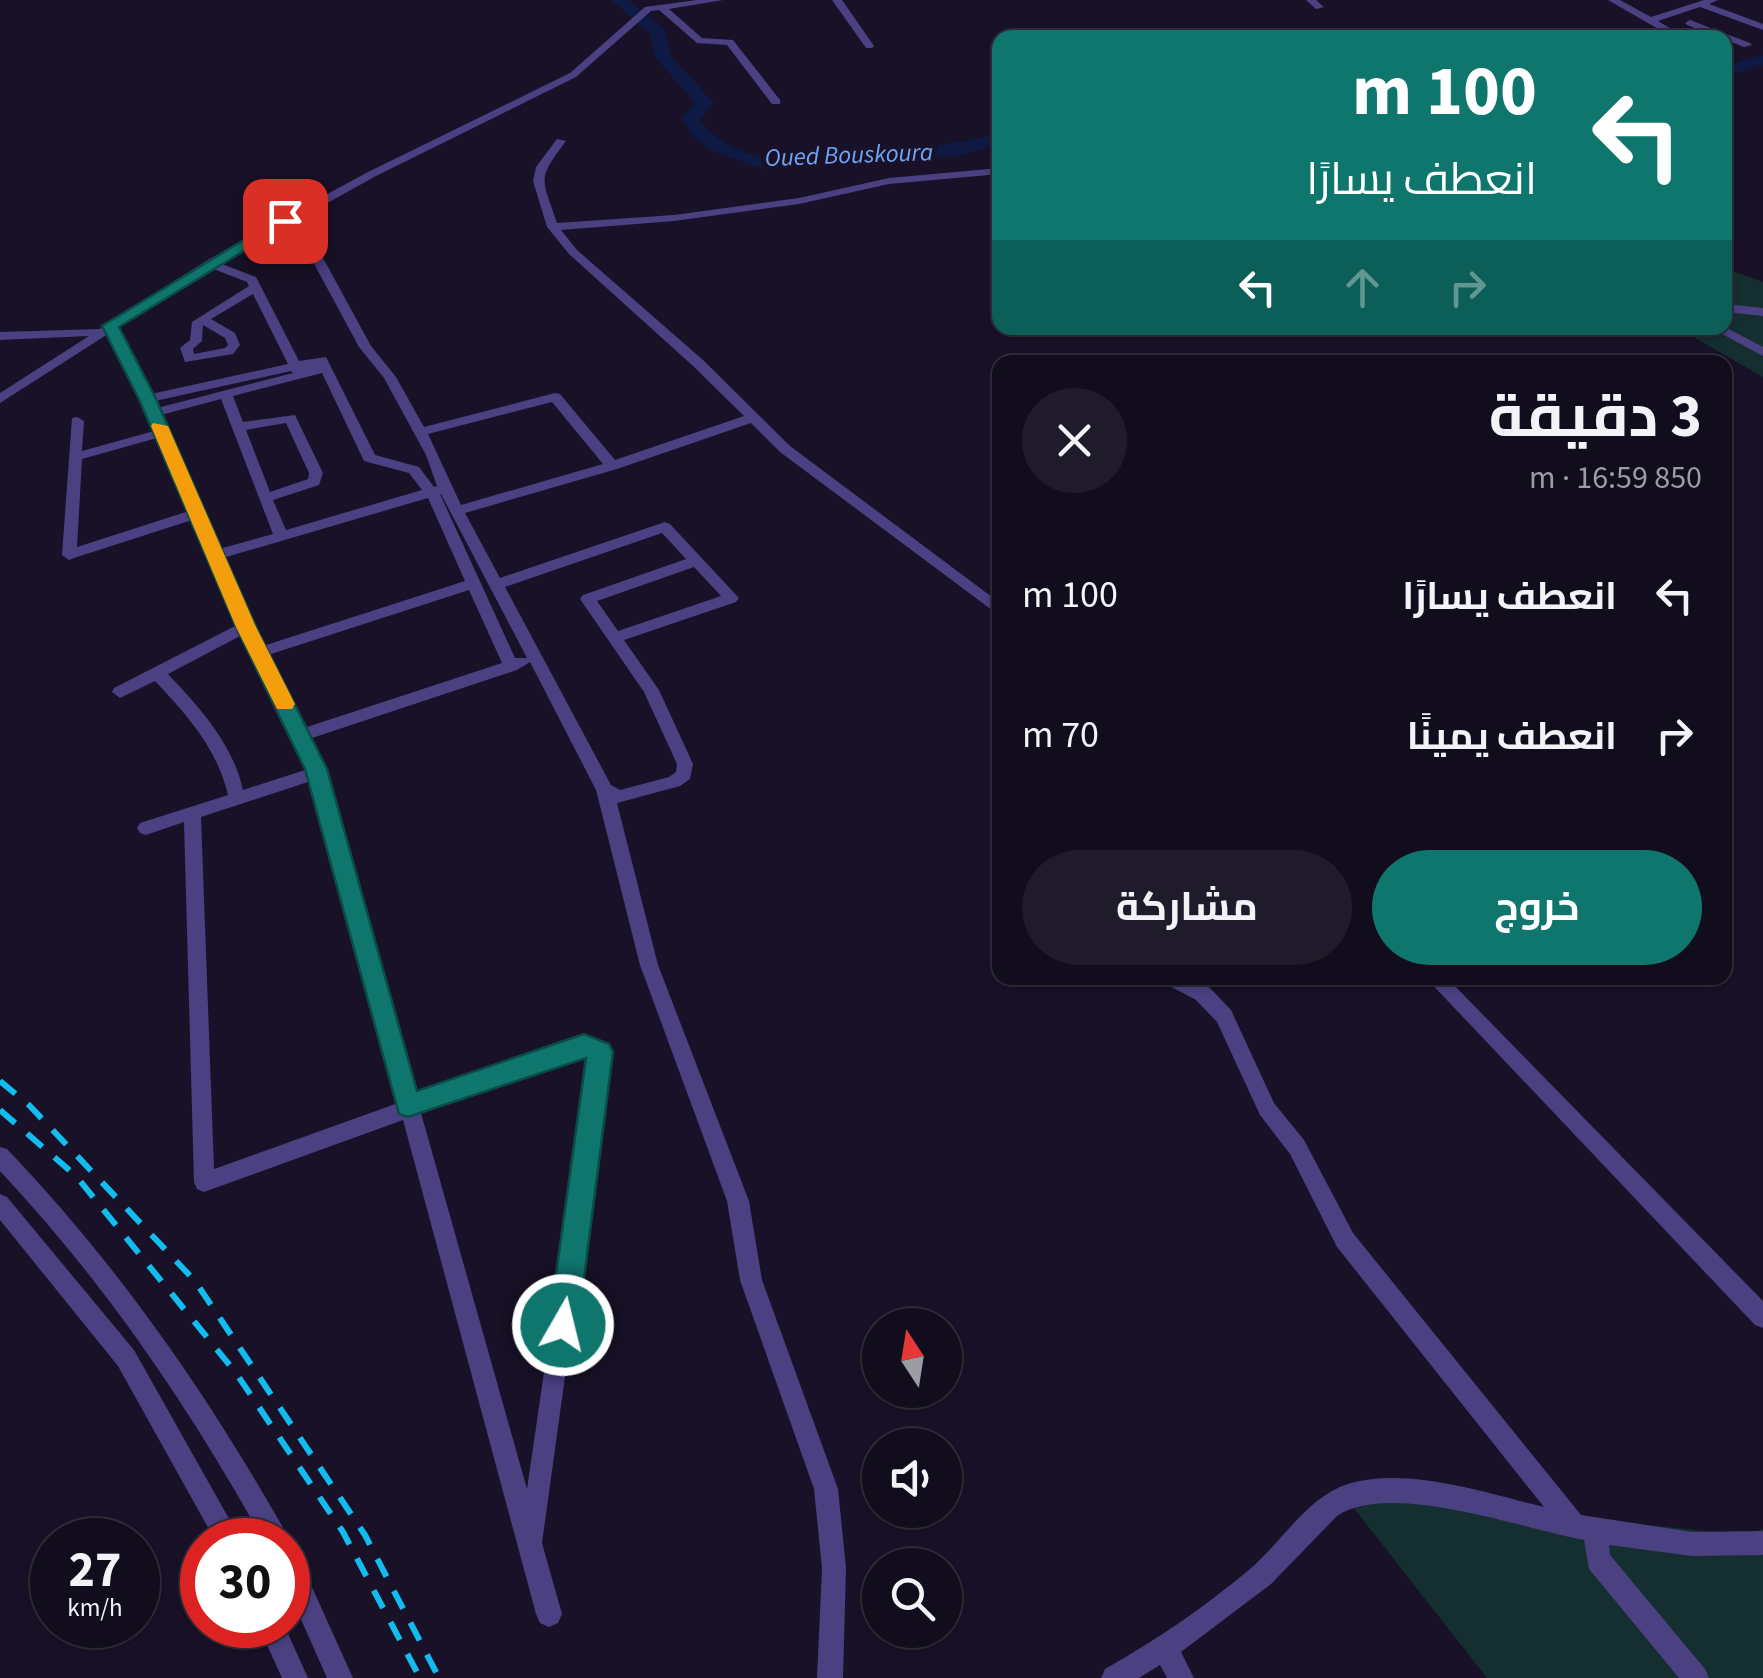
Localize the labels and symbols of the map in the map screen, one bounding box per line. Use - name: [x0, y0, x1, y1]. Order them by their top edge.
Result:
- water label: Oued Bouskoura: [764, 134, 934, 176]
- pin: [243, 179, 328, 264]
- position arrow: [511, 1273, 615, 1377]
- north arrow: [862, 1308, 962, 1408]
- speed limit sign: 30: [180, 1518, 310, 1648]

